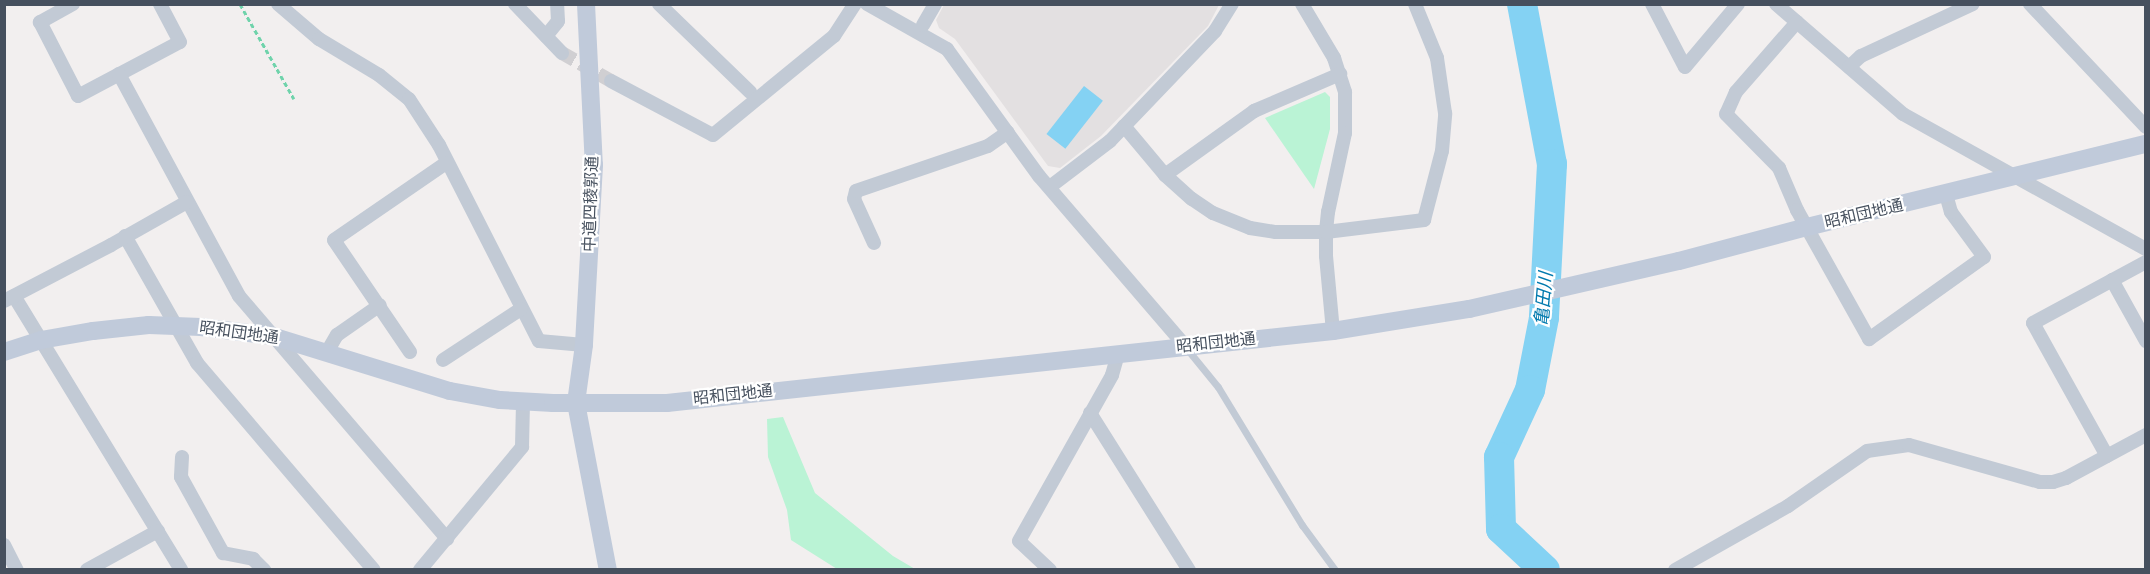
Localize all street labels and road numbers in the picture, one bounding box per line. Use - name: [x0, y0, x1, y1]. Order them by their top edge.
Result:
- street label: 中道四稜郭通: [580, 156, 602, 252]
- street label: 昭和団地通: [1823, 196, 1905, 232]
- street label: 昭和団地通: [198, 318, 280, 348]
- street label: 昭和団地通: [1175, 329, 1257, 357]
- street label: 昭和団地通: [692, 381, 774, 409]

